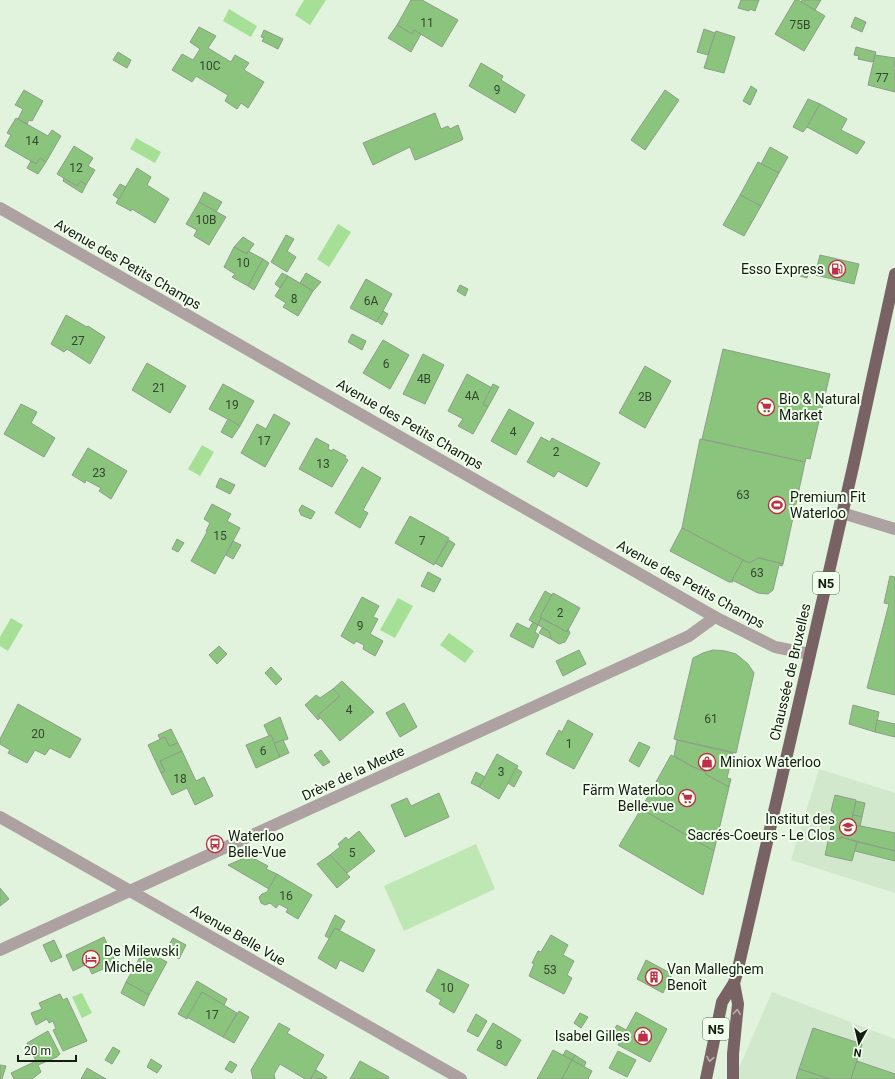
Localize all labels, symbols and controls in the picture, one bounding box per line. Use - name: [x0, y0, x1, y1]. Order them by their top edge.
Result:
- house number: 11: [420, 16, 434, 30]
- house number: 75B: [790, 18, 810, 32]
- house number: 10C: [199, 59, 221, 73]
- house number: 77: [875, 71, 889, 85]
- house number: 9: [494, 83, 500, 97]
- house number: 14: [25, 134, 39, 148]
- house number: 12: [69, 161, 83, 175]
- house number: 10B: [196, 213, 216, 227]
- street label: Avenue des Petits Champs: [52, 215, 204, 313]
- house number: 10: [236, 256, 250, 270]
- fuel station icon: Esso Express: [827, 259, 847, 279]
- place label: Esso Express: [741, 261, 824, 277]
- house number: 8: [291, 292, 298, 306]
- house number: 6A: [364, 294, 378, 308]
- house number: 27: [71, 334, 85, 348]
- house number: 6: [383, 357, 390, 371]
- house number: 4B: [417, 372, 431, 386]
- street label: Avenue des Petits Champs: [334, 375, 486, 473]
- house number: 21: [152, 381, 166, 395]
- house number: 4A: [465, 389, 479, 403]
- house number: 2B: [638, 390, 652, 404]
- place label: Bio & Natural Market: [779, 391, 860, 423]
- supermarket icon: Bio & Natural Market: [756, 397, 776, 417]
- house number: 19: [225, 398, 239, 412]
- house number: 4: [510, 425, 517, 439]
- house number: 17: [257, 434, 271, 448]
- house number: 2: [553, 445, 560, 459]
- house number: 13: [316, 457, 330, 471]
- house number: 23: [92, 466, 106, 480]
- house number: 63: [736, 488, 750, 502]
- place label: Premium Fit Waterloo: [790, 489, 866, 521]
- sports icon: Premium Fit Waterloo: [767, 495, 787, 515]
- house number: 15: [213, 529, 227, 543]
- house number: 7: [419, 534, 426, 548]
- street label: Avenue des Petits Champs: [614, 537, 768, 631]
- house number: 63: [750, 566, 764, 580]
- road number: N5: [813, 572, 839, 594]
- street label: Chaussée de Bruxelles: [766, 602, 814, 742]
- house number: 2: [557, 606, 564, 620]
- house number: 9: [357, 619, 363, 633]
- house number: 4: [346, 703, 353, 717]
- house number: 61: [704, 712, 718, 726]
- house number: 20: [31, 727, 45, 741]
- house number: 1: [566, 737, 572, 751]
- street label: Drève de la Meute: [299, 742, 407, 804]
- house number: 6: [260, 744, 267, 758]
- shop icon: Miniox Waterloo: [697, 752, 717, 772]
- place label: Miniox Waterloo: [720, 754, 821, 770]
- house number: 3: [498, 765, 504, 779]
- house number: 18: [173, 772, 187, 786]
- place label: Färm Waterloo Belle-vue: [582, 782, 674, 814]
- supermarket icon: Färm Waterloo Belle-vue: [677, 788, 697, 808]
- place label: Institut des Sacrés-Coeurs - Le Clos: [687, 811, 835, 843]
- school or university icon: Institut des Sacrés-Coeurs - Le Clos: [838, 817, 858, 837]
- place label: Waterloo Belle-Vue: [228, 828, 286, 860]
- bus stop icon: Waterloo Belle-Vue: [205, 834, 225, 854]
- house number: 5: [349, 846, 356, 860]
- house number: 16: [279, 889, 293, 903]
- street label: Avenue Belle Vue: [188, 901, 288, 969]
- place label: De Milewski Michele: [104, 943, 179, 975]
- hotel icon: De Milewski Michele: [81, 949, 101, 969]
- place label: Van Malleghem Benoît: [667, 961, 764, 993]
- house number: 53: [543, 963, 557, 977]
- building icon: Van Malleghem Benoît: [644, 967, 664, 987]
- house number: 10: [440, 981, 454, 995]
- house number: 17: [205, 1008, 219, 1022]
- one-way arrow: [732, 1009, 741, 1015]
- road number: N5: [703, 1018, 729, 1040]
- north arrow: [839, 1023, 879, 1063]
- shop icon: Isabel Gilles: [633, 1026, 653, 1046]
- place label: Isabel Gilles: [555, 1028, 630, 1044]
- scale bar: [18, 1037, 76, 1063]
- house number: 8: [496, 1038, 503, 1052]
- text: 20 m: [24, 1044, 51, 1058]
- text: N: [853, 1045, 862, 1059]
- one-way arrow: [706, 1056, 714, 1062]

